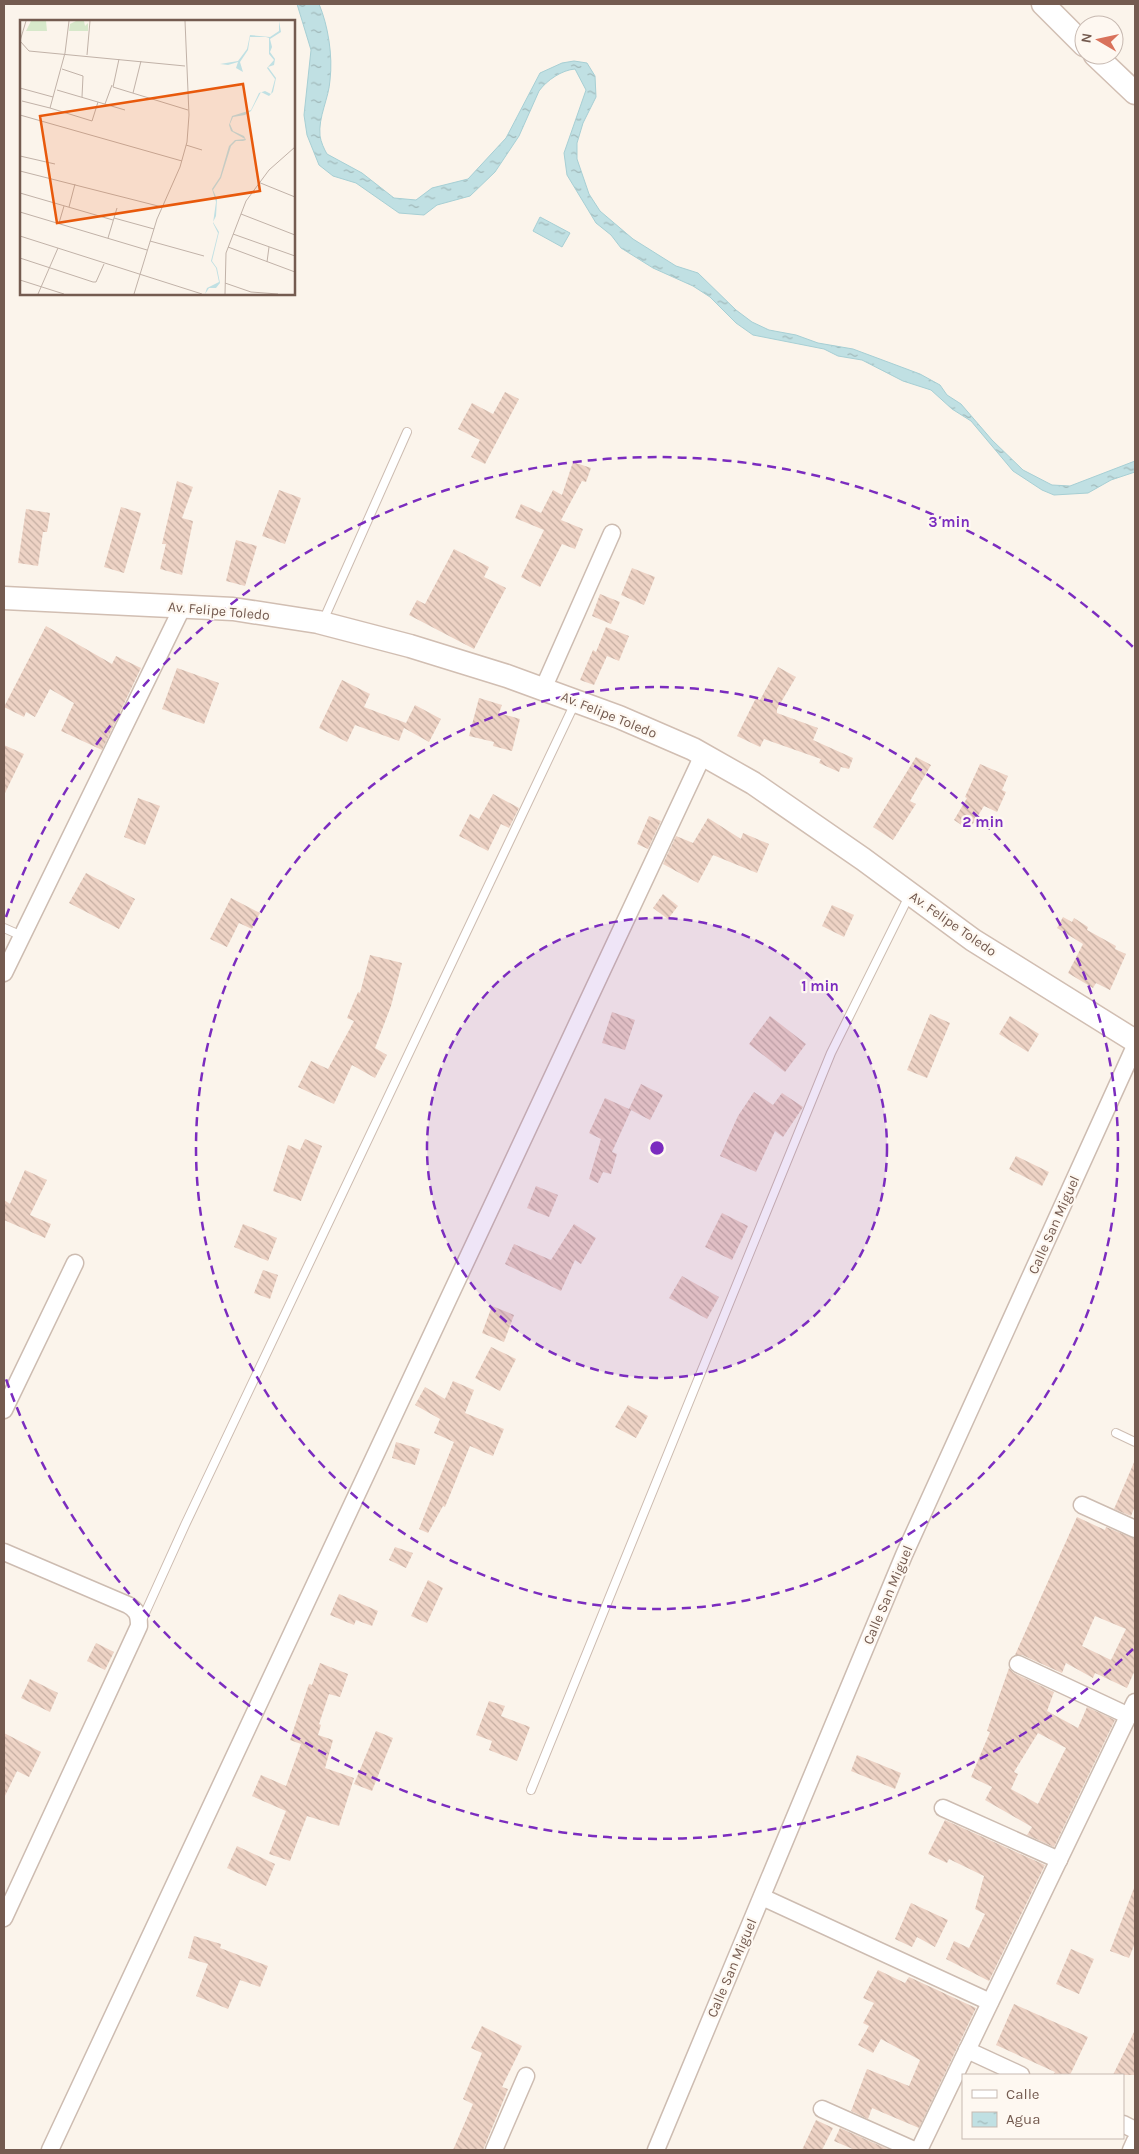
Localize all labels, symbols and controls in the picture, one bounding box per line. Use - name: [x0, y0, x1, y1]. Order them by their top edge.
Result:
- north arrow: [1074, 15, 1124, 65]
- inset map: [20, 20, 295, 295]
- text: N: [1077, 32, 1096, 44]
- text: 3 min: [928, 513, 970, 531]
- street label: Av. Felipe Toledo: [167, 598, 271, 624]
- street label: Av. Felipe Toledo: [558, 688, 660, 742]
- text: 2 min: [962, 813, 1004, 831]
- street label: Av. Felipe Toledo: [906, 888, 1000, 960]
- text: 1 min: [801, 977, 839, 995]
- centre of rings: [648, 1139, 666, 1157]
- street label: Calle San Miguel: [1025, 1173, 1083, 1277]
- street label: Calle San Miguel: [859, 1543, 917, 1647]
- street label: Calle San Miguel: [703, 1916, 761, 2020]
- legend: [962, 2074, 1124, 2139]
- text: Calle: [1006, 2085, 1040, 2103]
- text: Agua: [1006, 2110, 1040, 2128]

